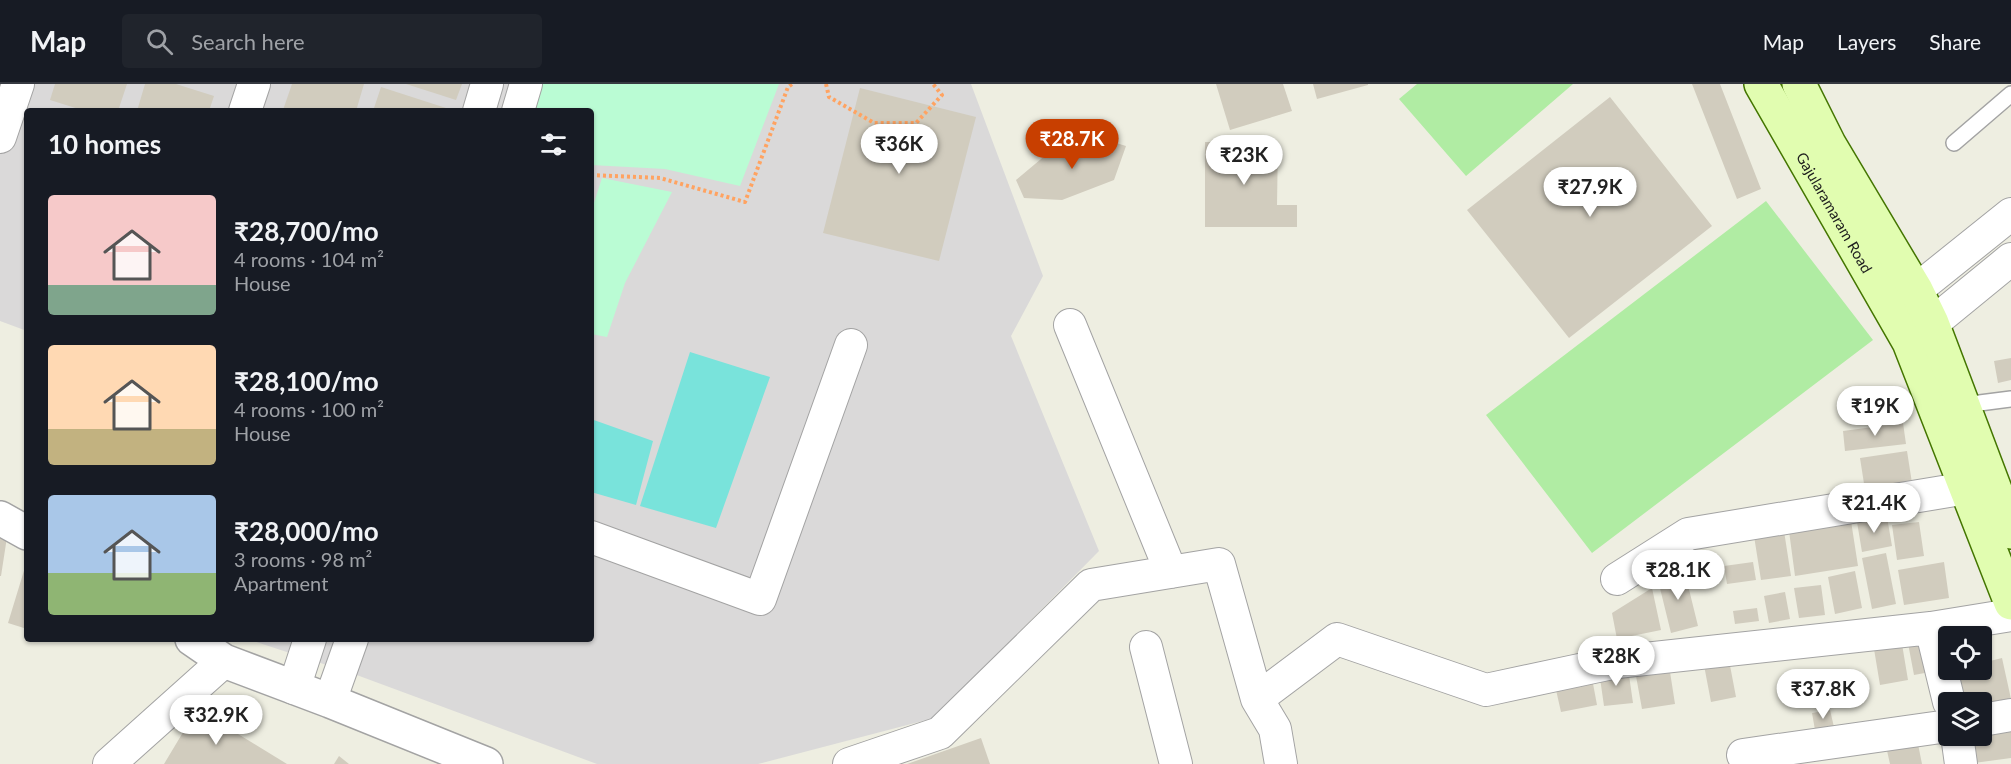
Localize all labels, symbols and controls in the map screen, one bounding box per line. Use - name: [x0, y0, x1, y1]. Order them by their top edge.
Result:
- search box: [122, 14, 542, 68]
- text: Map: [30, 24, 86, 58]
- icon: search: [143, 25, 176, 58]
- text: Search here: [191, 28, 305, 55]
- text: Map: [1763, 29, 1804, 54]
- text: Layers: [1837, 29, 1896, 54]
- text: Share: [1929, 29, 1981, 54]
- pin: ₹28.7K: [1023, 119, 1121, 170]
- pin: ₹36K: [863, 124, 935, 175]
- text: ₹28.7K: [1040, 126, 1104, 150]
- text: 10 homes: [48, 128, 161, 160]
- icon: filters: [537, 128, 570, 161]
- text: ₹36K: [875, 131, 923, 155]
- pin: ₹23K: [1208, 135, 1280, 186]
- text: ₹23K: [1220, 142, 1268, 166]
- street label: Gajularamaram Road: [1793, 149, 1876, 276]
- pin: ₹27.9K: [1541, 167, 1639, 218]
- text: ₹27.9K: [1558, 174, 1622, 198]
- text: ₹28,700/mo: [234, 215, 379, 247]
- icon: home: [96, 219, 168, 291]
- text: 4 rooms · 104 m²: [234, 247, 384, 271]
- text: House: [234, 271, 291, 295]
- text: ₹28,100/mo: [234, 365, 379, 397]
- icon: home: [96, 369, 168, 441]
- pin: ₹19K: [1839, 386, 1911, 437]
- text: ₹19K: [1851, 393, 1899, 417]
- text: 4 rooms · 100 m²: [234, 397, 384, 421]
- text: House: [234, 421, 291, 445]
- pin: ₹21.4K: [1825, 483, 1923, 534]
- text: ₹21.4K: [1842, 490, 1906, 514]
- text: ₹28,000/mo: [234, 515, 379, 547]
- icon: home: [96, 519, 168, 591]
- text: 3 rooms · 98 m²: [234, 547, 372, 571]
- pin: ₹28.1K: [1629, 550, 1727, 601]
- text: ₹28.1K: [1646, 557, 1710, 581]
- text: Apartment: [234, 571, 328, 595]
- map controls: [1938, 626, 1992, 746]
- button: locate: [1938, 626, 1992, 680]
- pin: ₹28K: [1580, 636, 1652, 687]
- text: ₹28K: [1592, 643, 1640, 667]
- pin: ₹37.8K: [1774, 669, 1872, 720]
- text: ₹37.8K: [1791, 676, 1855, 700]
- button: layers: [1938, 692, 1992, 746]
- pin: ₹32.9K: [167, 695, 265, 746]
- text: ₹32.9K: [184, 702, 248, 726]

